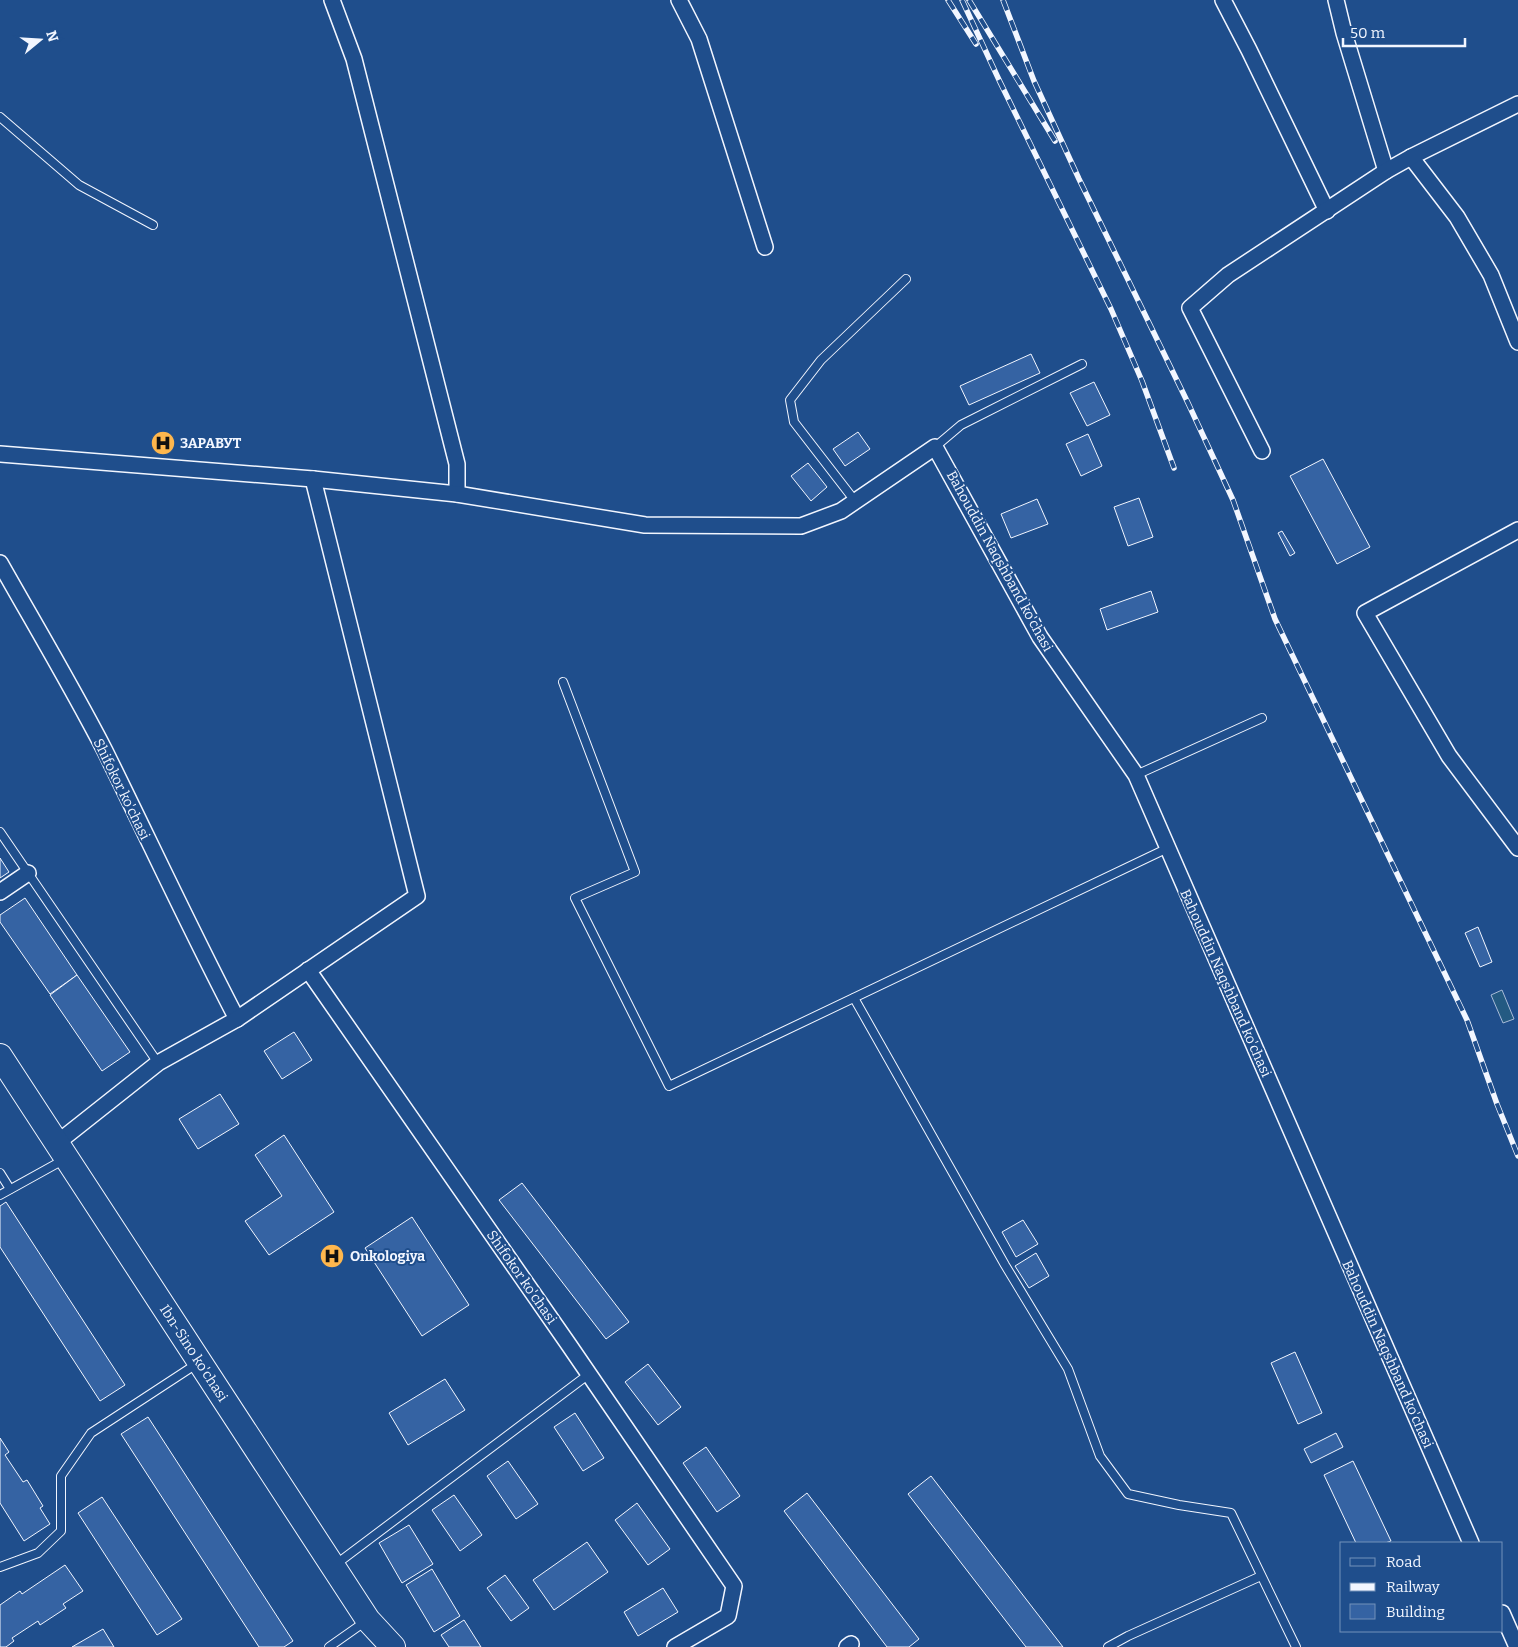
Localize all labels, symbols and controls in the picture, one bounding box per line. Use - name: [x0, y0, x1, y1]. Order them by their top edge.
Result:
- north arrow: [15, 15, 65, 65]
- scale bar: [1343, 15, 1466, 47]
- text: 50 m: [1350, 24, 1386, 42]
- text: N: [42, 28, 62, 44]
- hospital icon: ЗАРАВУТ: [150, 430, 176, 456]
- place label: ЗАРАВУТ: [180, 435, 242, 452]
- street label: Bahouddin Naqshband ko'chasi: [943, 468, 1056, 655]
- street label: Shifokor ko'chasi: [90, 736, 153, 843]
- street label: Bahouddin Naqshband ko'chasi: [1176, 887, 1275, 1080]
- street label: Shifokor ko'chasi: [483, 1227, 560, 1327]
- hospital icon: Onkologiya: [319, 1243, 345, 1269]
- place label: Onkologiya: [350, 1248, 425, 1265]
- street label: Bahouddin Naqshband ko'chasi: [1338, 1258, 1437, 1451]
- street label: Ibn-Sino ko'chasi: [156, 1302, 231, 1405]
- legend: [1340, 1542, 1503, 1632]
- text: Road: [1386, 1553, 1421, 1571]
- text: Railway: [1386, 1578, 1440, 1596]
- text: Building: [1386, 1603, 1445, 1621]

